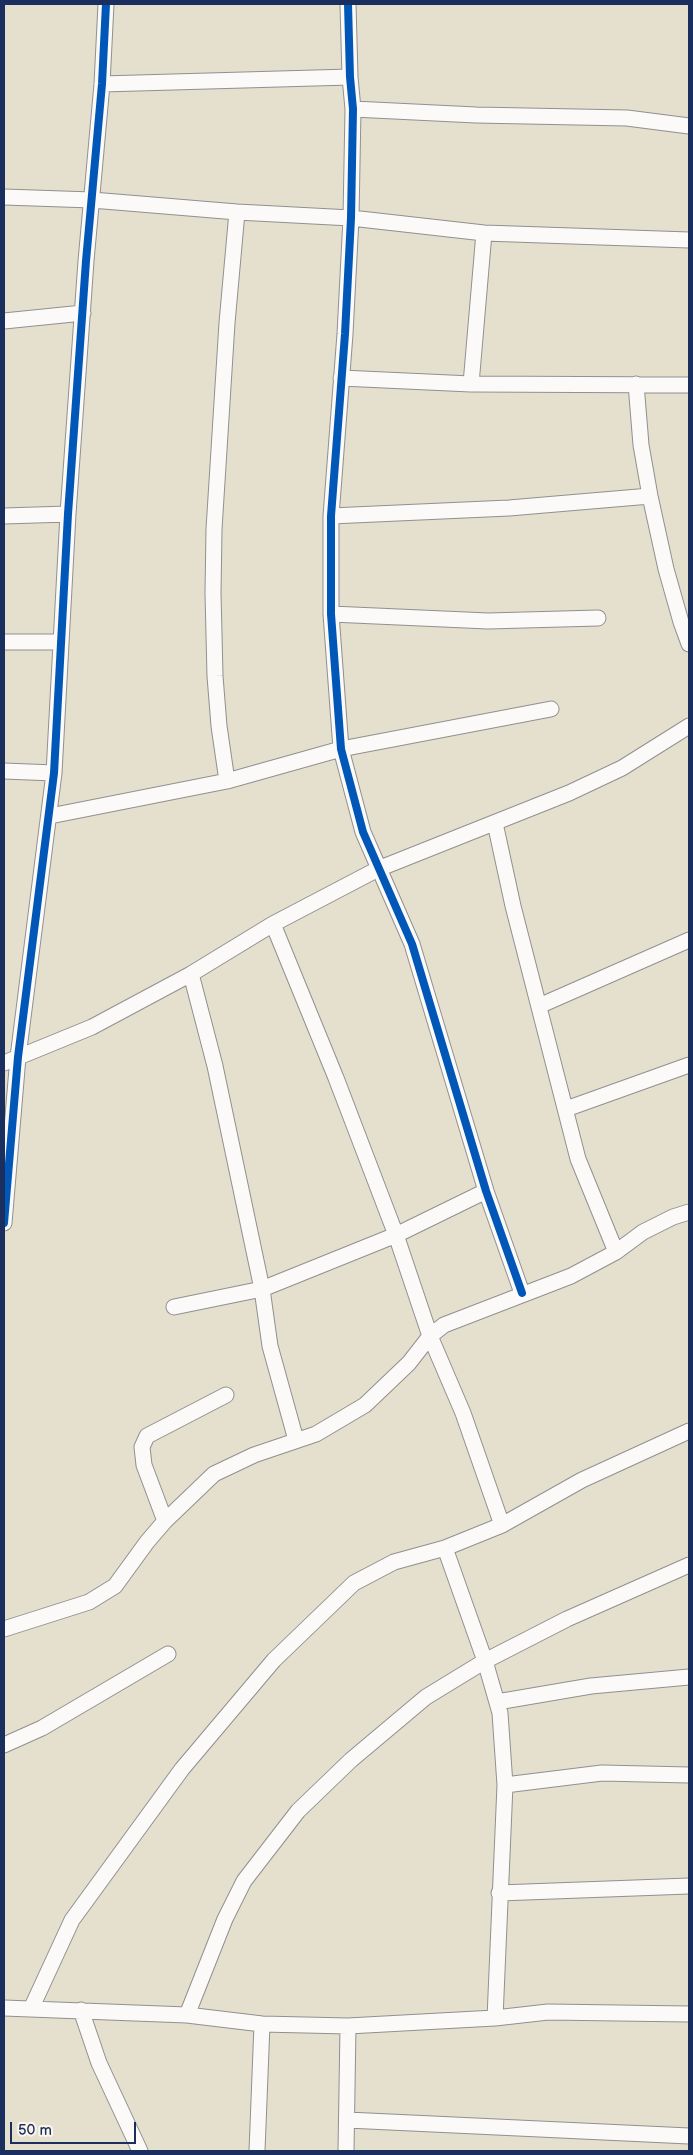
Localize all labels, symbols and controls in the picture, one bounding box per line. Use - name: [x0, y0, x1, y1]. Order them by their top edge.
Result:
- scale bar: [12, 2112, 139, 2144]
- text: 50 m: [18, 2121, 52, 2140]

